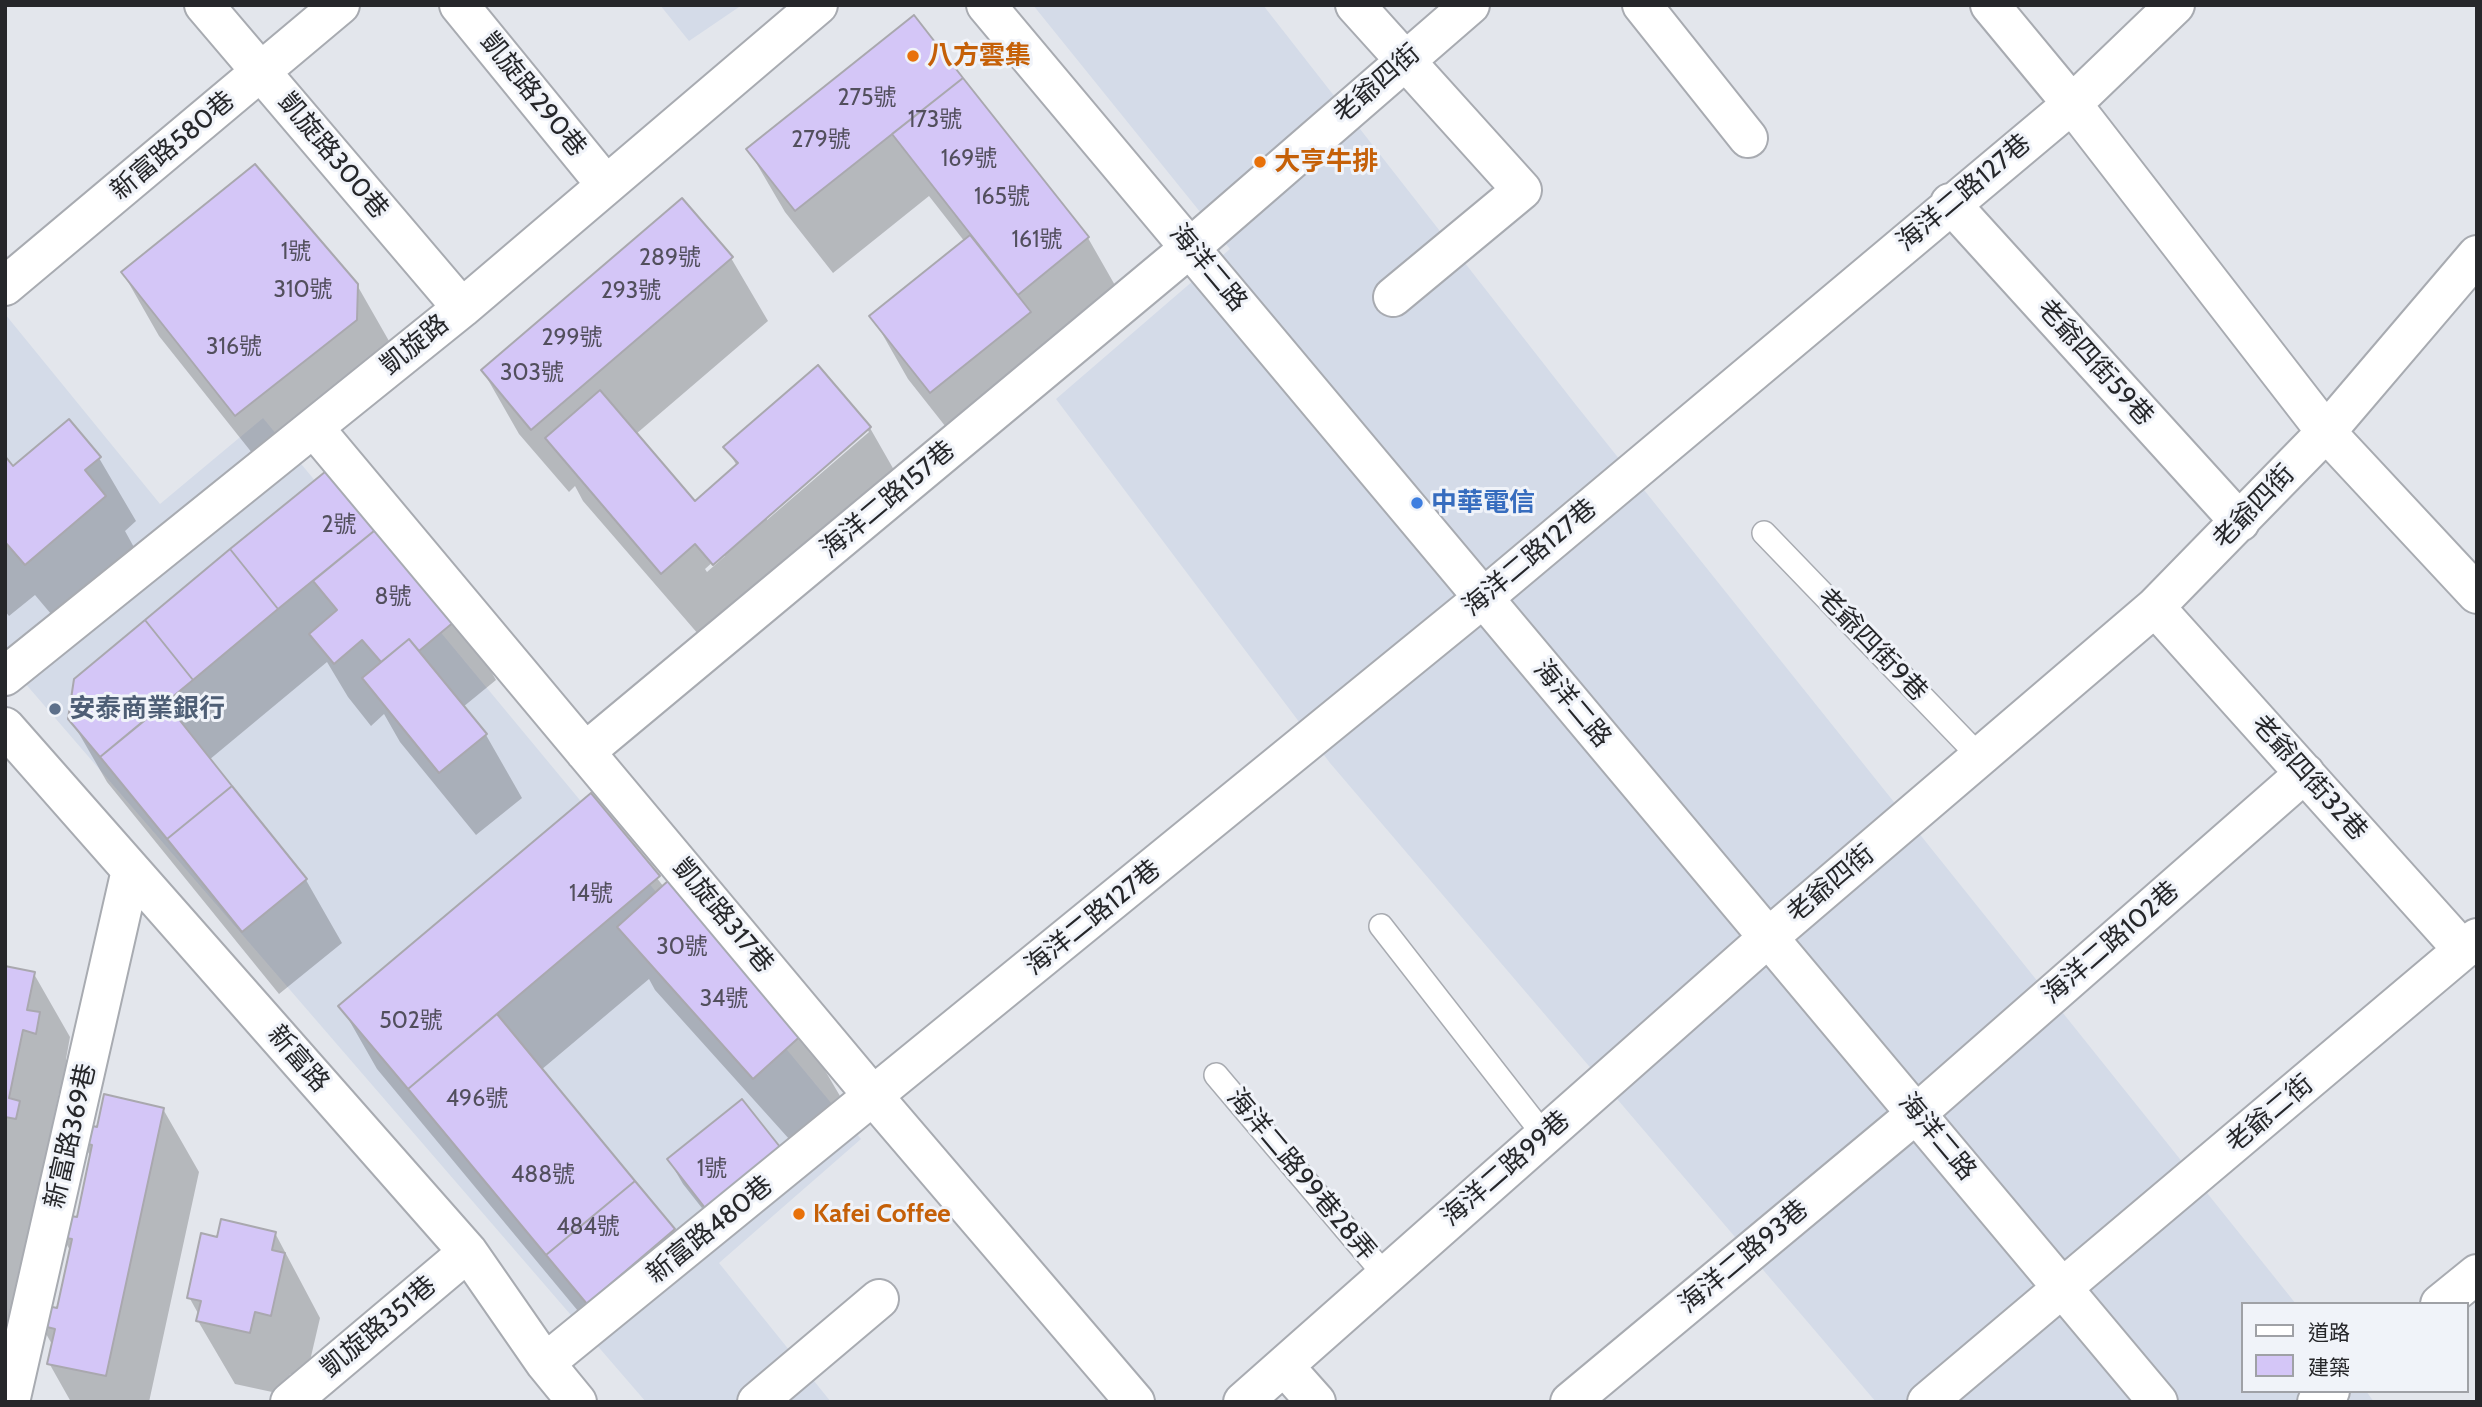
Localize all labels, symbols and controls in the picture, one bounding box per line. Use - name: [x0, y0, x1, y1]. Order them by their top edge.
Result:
- street label: 凱旋路290巷: [474, 27, 592, 163]
- street label: 老爺四街: [1328, 38, 1426, 130]
- place label: 八方雲集: [927, 40, 1031, 72]
- marker: 八方雲集: [905, 48, 921, 64]
- house number: 275號: [837, 84, 897, 112]
- street label: 新富路580巷: [105, 85, 241, 207]
- street label: 凱旋路300巷: [271, 87, 395, 225]
- house number: 173號: [908, 106, 962, 134]
- house number: 279號: [791, 126, 851, 154]
- street label: 海洋二路127巷: [1891, 128, 2037, 258]
- house number: 169號: [941, 145, 997, 173]
- place label: 大亨牛排: [1274, 146, 1378, 178]
- marker: 大亨牛排: [1252, 154, 1268, 170]
- house number: 165號: [974, 183, 1030, 211]
- street label: 海洋二路: [1163, 218, 1253, 318]
- house number: 161號: [1012, 226, 1062, 254]
- house number: 1號: [281, 238, 311, 266]
- house number: 289號: [639, 244, 701, 272]
- house number: 310號: [274, 276, 332, 304]
- house number: 293號: [601, 277, 661, 305]
- street label: 老爺四街59巷: [2030, 294, 2160, 432]
- street label: 凱旋路: [375, 308, 455, 382]
- house number: 299號: [541, 324, 603, 352]
- house number: 316號: [206, 333, 262, 361]
- house number: 303號: [500, 359, 564, 387]
- street label: 海洋二路157巷: [815, 435, 961, 565]
- street label: 老爺四街: [2207, 459, 2301, 555]
- place label: 中華電信: [1431, 487, 1535, 519]
- street label: 海洋二路127巷: [1457, 493, 1603, 623]
- marker: 中華電信: [1409, 495, 1425, 511]
- house number: 2號: [321, 511, 357, 539]
- street label: 老爺四街9巷: [1810, 582, 1934, 708]
- house number: 8號: [375, 583, 411, 611]
- street label: 海洋二路: [1527, 654, 1617, 754]
- place label: 安泰商業銀行: [69, 693, 225, 725]
- marker: 安泰商業銀行: [47, 701, 63, 717]
- street label: 老爺四街32巷: [2245, 709, 2373, 847]
- street label: 老爺四街: [1781, 839, 1881, 929]
- street label: 凱旋路317巷: [666, 852, 780, 980]
- street label: 海洋二路127巷: [1019, 854, 1167, 982]
- street label: 海洋二路102巷: [2037, 875, 2185, 1011]
- house number: 14號: [569, 880, 613, 908]
- house number: 30號: [656, 933, 708, 961]
- house number: 34號: [700, 985, 748, 1013]
- house number: 502號: [379, 1007, 443, 1035]
- street label: 新富路: [261, 1019, 335, 1099]
- street label: 新富路369巷: [39, 1061, 103, 1211]
- street label: 老爺二街: [2220, 1069, 2320, 1159]
- street label: 海洋二路99巷28弄: [1220, 1083, 1382, 1267]
- house number: 496號: [446, 1085, 508, 1113]
- street label: 海洋二路: [1892, 1087, 1982, 1187]
- street label: 海洋二路99巷: [1436, 1105, 1576, 1233]
- house number: 1號: [697, 1155, 727, 1183]
- house number: 488號: [511, 1161, 575, 1189]
- street label: 新富路480巷: [641, 1170, 779, 1290]
- street label: 海洋二路93巷: [1673, 1194, 1815, 1320]
- place label: Kafei Coffee: [813, 1198, 951, 1230]
- marker: Kafei Coffee: [791, 1206, 807, 1222]
- house number: 484號: [556, 1213, 620, 1241]
- street label: 凱旋路351巷: [315, 1270, 443, 1384]
- legend: [2240, 1302, 2468, 1393]
- text: 道路: [2308, 1320, 2350, 1345]
- text: 建築: [2308, 1355, 2350, 1380]

